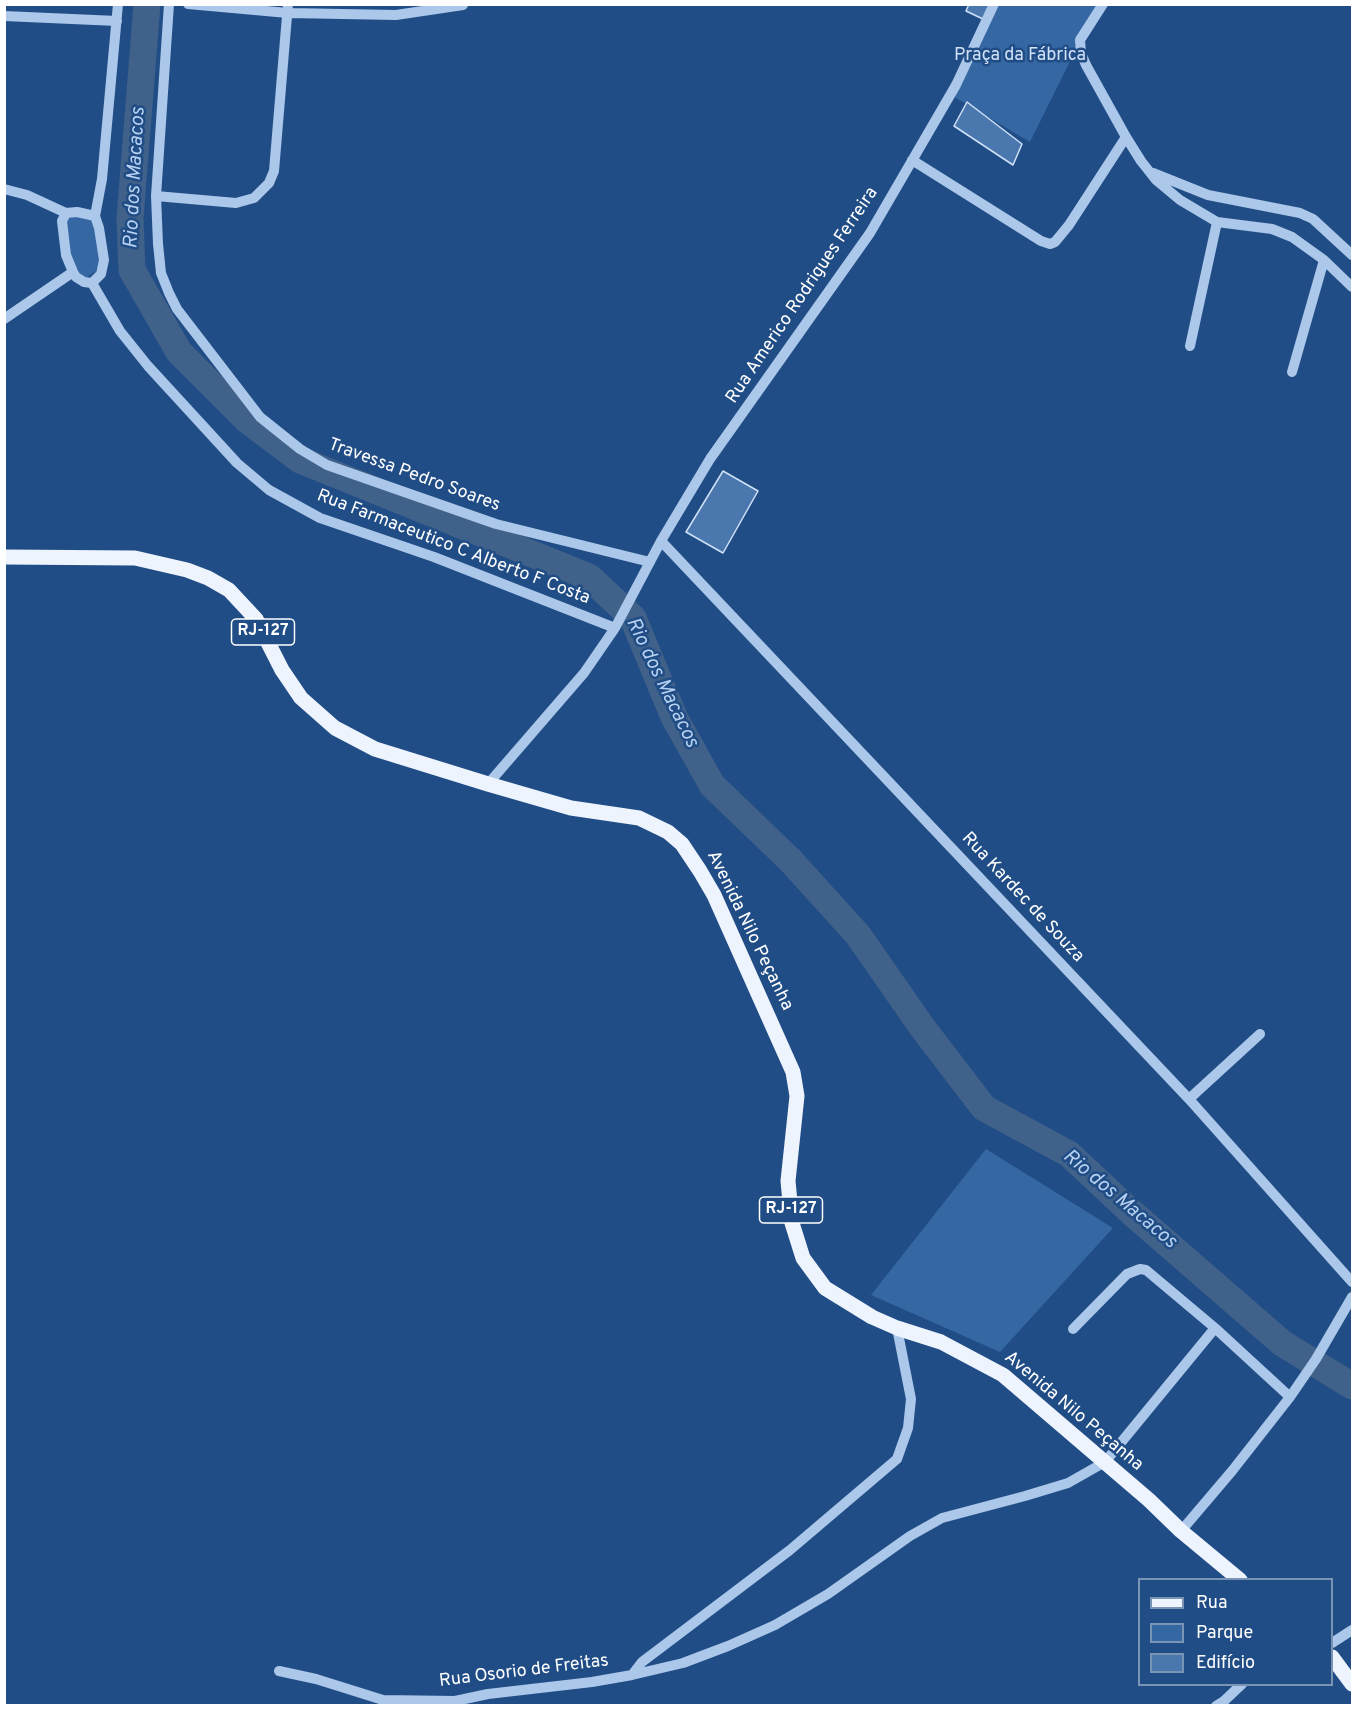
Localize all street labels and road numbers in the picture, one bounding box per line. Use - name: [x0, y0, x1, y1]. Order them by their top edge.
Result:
- street label: Rua Americo Rodrigues Ferreira: [722, 184, 884, 408]
- street label: Travessa Pedro Soares: [325, 435, 503, 517]
- street label: Rua Farmaceutico C Alberto F Costa: [313, 486, 593, 610]
- road number: RJ-127: [232, 619, 294, 645]
- street label: Rua Kardec de Souza: [956, 828, 1088, 968]
- street label: Avenida Nilo Peçanha: [701, 848, 797, 1014]
- road number: RJ-127: [760, 1197, 822, 1223]
- street label: Avenida Nilo Peçanha: [999, 1348, 1147, 1476]
- street label: Rua Osorio de Freitas: [438, 1651, 610, 1693]

